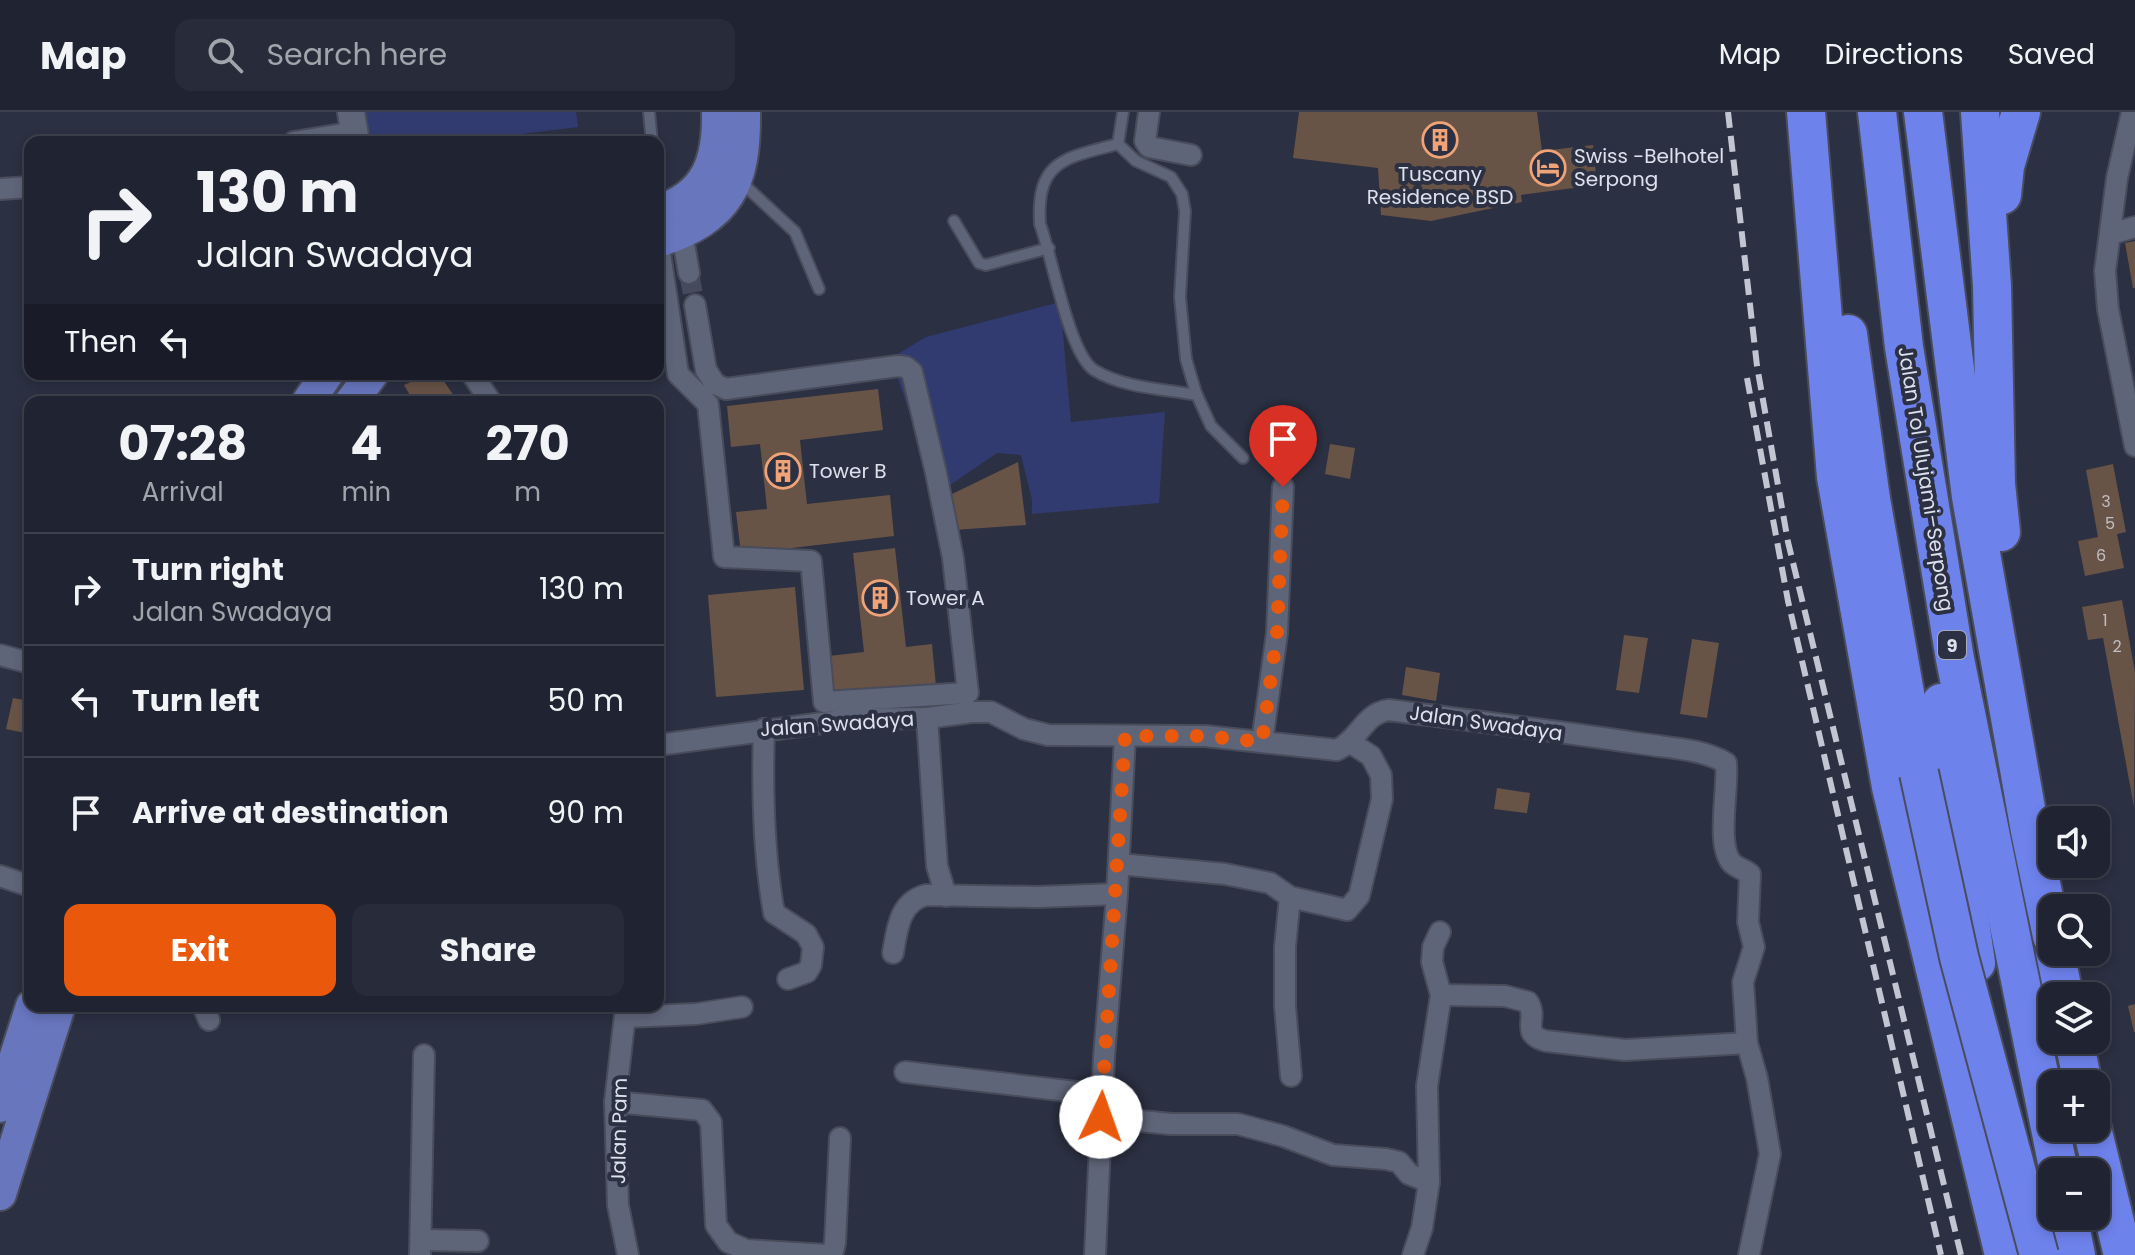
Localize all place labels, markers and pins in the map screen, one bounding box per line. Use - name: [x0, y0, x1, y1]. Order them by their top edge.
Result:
- building icon: Tuscany Residence BSD: [1421, 121, 1459, 159]
- place label: Swiss -Belhotel Serpong: [1574, 142, 1724, 193]
- hotel icon: Swiss -Belhotel Serpong: [1529, 149, 1567, 187]
- place label: Tuscany Residence BSD: [1367, 160, 1513, 211]
- pin: [1249, 405, 1317, 487]
- building icon: Tower B: [764, 452, 802, 490]
- place label: Tower B: [809, 457, 886, 485]
- building icon: Tower A: [861, 579, 899, 617]
- place label: Tower A: [906, 584, 985, 612]

